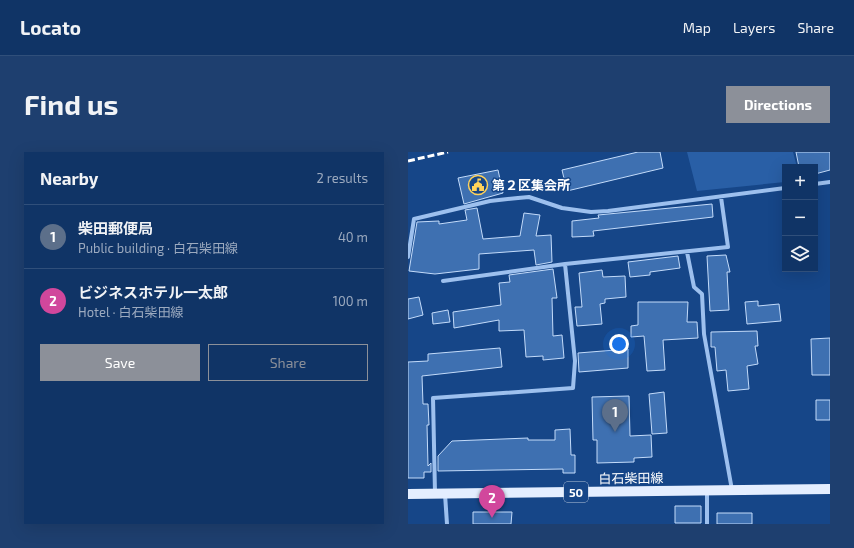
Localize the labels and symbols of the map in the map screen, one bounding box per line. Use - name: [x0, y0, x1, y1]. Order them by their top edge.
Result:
- public building icon: 第２区集会所: [467, 174, 489, 196]
- place label: 第２区集会所: [492, 177, 570, 193]
- your location: [609, 334, 629, 354]
- pin: 1: [602, 399, 628, 432]
- street label: 白石柴田線: [598, 469, 664, 487]
- road number: 50: [564, 482, 588, 502]
- pin: 2: [479, 485, 505, 518]

